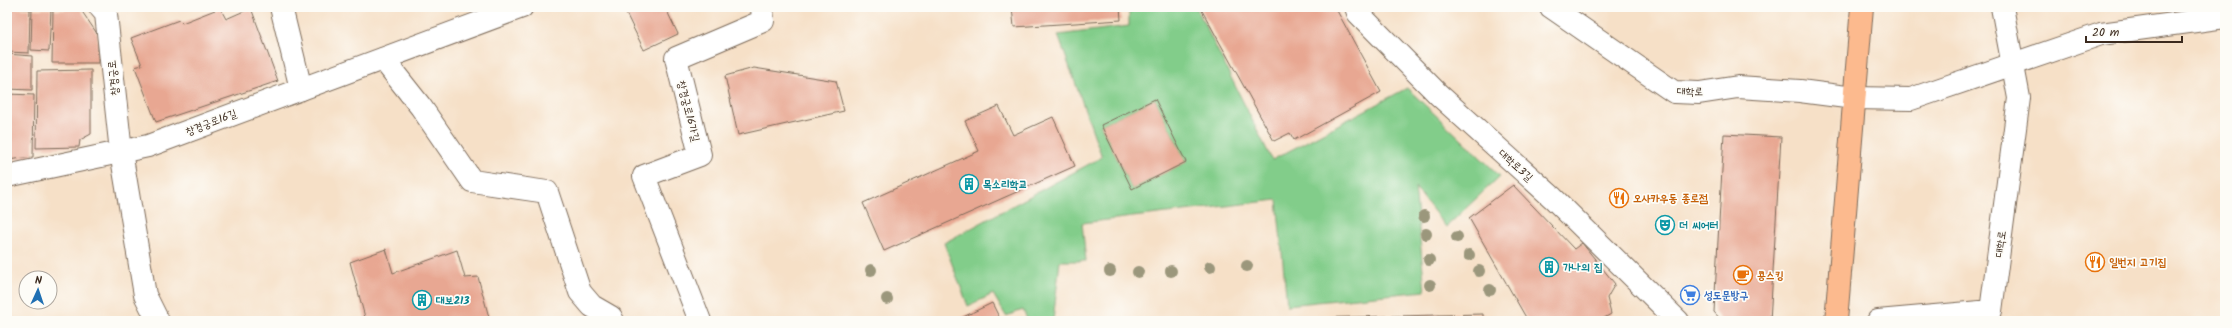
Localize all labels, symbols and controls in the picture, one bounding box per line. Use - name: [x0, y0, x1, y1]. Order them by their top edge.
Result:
- scale bar: [2086, 18, 2182, 44]
- text: 20 m: [2092, 23, 2120, 42]
- street label: 창경궁로: [103, 59, 125, 96]
- street label: 창경궁로16가길: [672, 79, 704, 144]
- street label: 대학로: [1677, 83, 1704, 101]
- street label: 창경궁로16길: [183, 105, 240, 141]
- street label: 대학로3길: [1494, 145, 1537, 186]
- building icon: 목소리학교: [958, 173, 980, 195]
- place label: 목소리학교: [983, 176, 1027, 194]
- restaurant icon: 오사카우동 종로점: [1608, 187, 1630, 209]
- place label: 오사카우동 종로점: [1633, 190, 1708, 208]
- theatre icon: 더 씨어터: [1654, 214, 1676, 236]
- place label: 더 씨어터: [1679, 217, 1719, 235]
- street label: 대학로: [1990, 230, 2012, 258]
- restaurant icon: 일번지 고기집: [2084, 251, 2106, 273]
- place label: 일번지 고기집: [2109, 254, 2166, 272]
- building icon: 가나의 집: [1538, 256, 1560, 278]
- place label: 가나의 집: [1563, 259, 1603, 277]
- cafe icon: 콩스킹: [1732, 264, 1754, 286]
- place label: 콩스킹: [1757, 267, 1784, 285]
- north arrow: [18, 270, 58, 310]
- text: N: [35, 272, 42, 290]
- supermarket icon: 성도문방구: [1679, 284, 1701, 306]
- place label: 성도문방구: [1704, 287, 1748, 305]
- building icon: 대보213: [411, 289, 433, 311]
- place label: 대보213: [436, 292, 469, 310]

